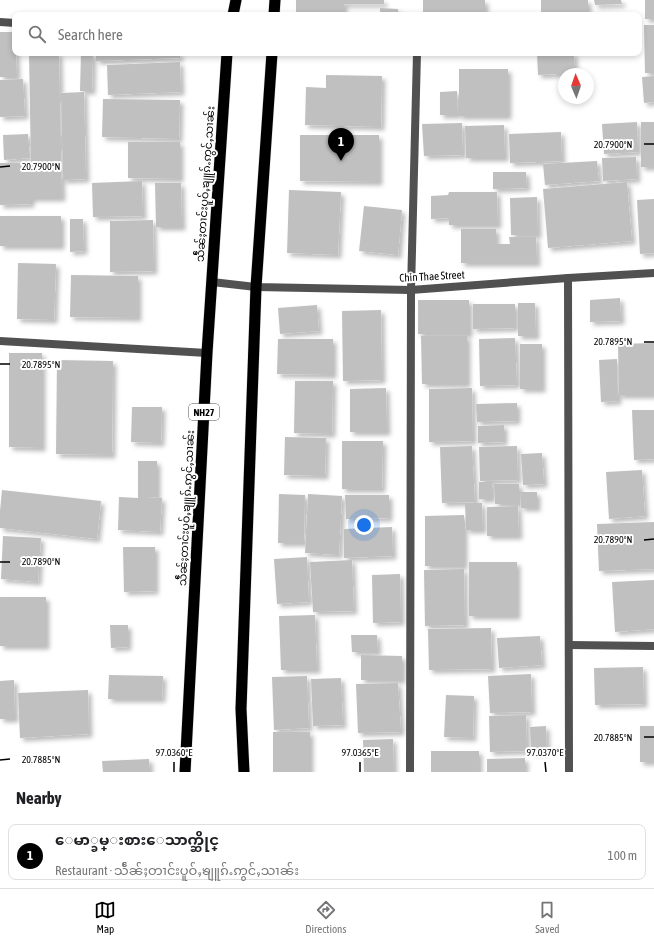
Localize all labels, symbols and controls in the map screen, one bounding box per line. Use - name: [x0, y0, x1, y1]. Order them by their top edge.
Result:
- search box: [12, 12, 642, 56]
- icon: search: [26, 23, 48, 45]
- text: Search here: [58, 26, 123, 43]
- north arrow: [558, 68, 594, 104]
- street label: သဵႅၼ်ႈတၢင်းပူဝ်ႇၶျူၵ်ႉဢွင်ႇသၢၼ်း: [193, 105, 219, 263]
- pin: 1: [328, 128, 354, 161]
- text: 20.7900°N: [594, 139, 632, 150]
- text: 20.7900°N: [22, 161, 60, 172]
- street label: Chin Thae Street: [399, 268, 465, 284]
- text: 20.7895°N: [594, 336, 632, 347]
- text: 20.7895°N: [22, 359, 60, 370]
- road number: NH27: [189, 404, 219, 420]
- street label: သဵႅၼ်ႈတၢင်းပူဝ်ႇၶျူၵ်ႉဢွင်ႇသၢၼ်း: [175, 429, 199, 587]
- your location: [354, 515, 374, 535]
- text: 20.7890°N: [594, 534, 632, 545]
- text: 20.7890°N: [22, 556, 60, 567]
- text: 20.7885°N: [594, 732, 632, 743]
- text: 97.0360°E: [156, 747, 193, 758]
- text: 97.0365°E: [342, 747, 379, 758]
- text: 97.0370°E: [527, 747, 564, 758]
- text: 20.7885°N: [22, 754, 60, 765]
- text: Nearby: [16, 788, 62, 808]
- text: ေမာ္ခမ္းစားေသာက္ဆိုင္: [55, 831, 219, 848]
- text: 1: [27, 848, 33, 863]
- text: 100 m: [608, 848, 637, 863]
- text: Restaurant · သဵႅၼ်ႈတၢင်းပူဝ်ႇၶျူၵ်ႉဢွင်ႇသၢၼ်း: [55, 863, 299, 878]
- tab: Map: [94, 899, 116, 935]
- tab: Directions: [305, 899, 346, 935]
- tab: Saved: [535, 899, 560, 935]

